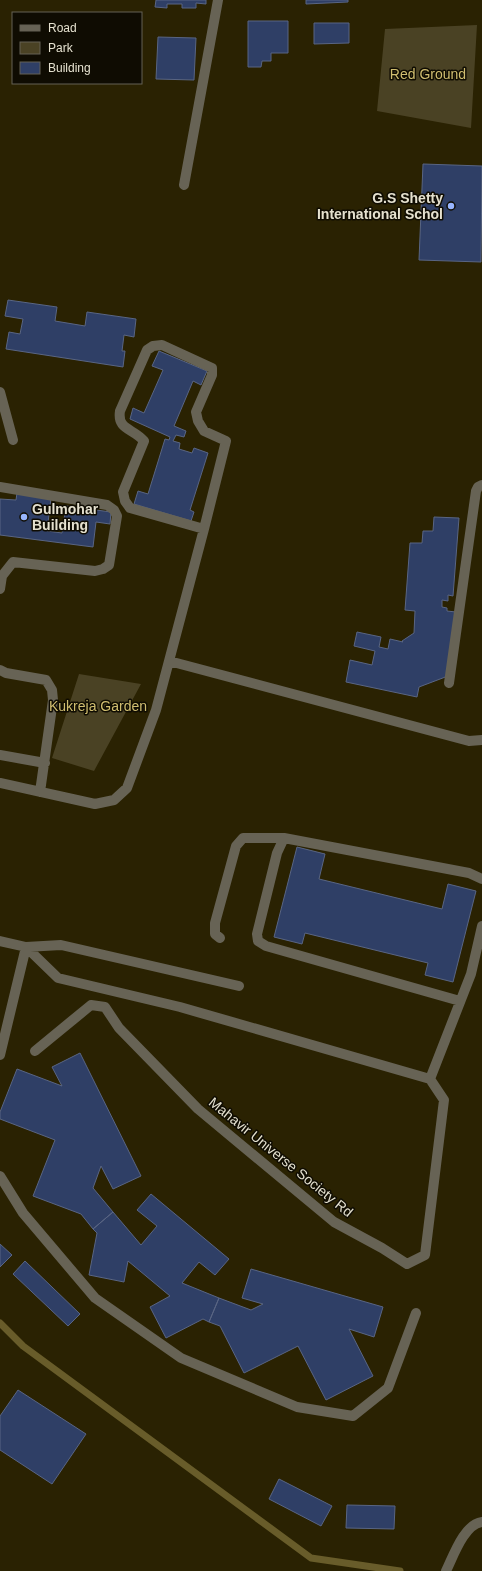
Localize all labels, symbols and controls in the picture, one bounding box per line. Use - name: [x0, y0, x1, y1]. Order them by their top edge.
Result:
- legend: [12, 12, 142, 84]
- text: Road: [48, 21, 77, 35]
- text: Park: [48, 41, 74, 55]
- text: Building: [48, 61, 91, 75]
- park label: Red Ground: [390, 66, 466, 82]
- place label: G.S Shetty International Schol: [317, 190, 443, 222]
- marker: G.S Shetty International Schol: [446, 201, 456, 211]
- place label: Gulmohar Building: [32, 501, 99, 533]
- marker: Gulmohar Building: [19, 512, 29, 522]
- park label: Kukreja Garden: [49, 698, 147, 714]
- street label: Mahavir Universe Society Rd: [206, 1094, 356, 1220]

